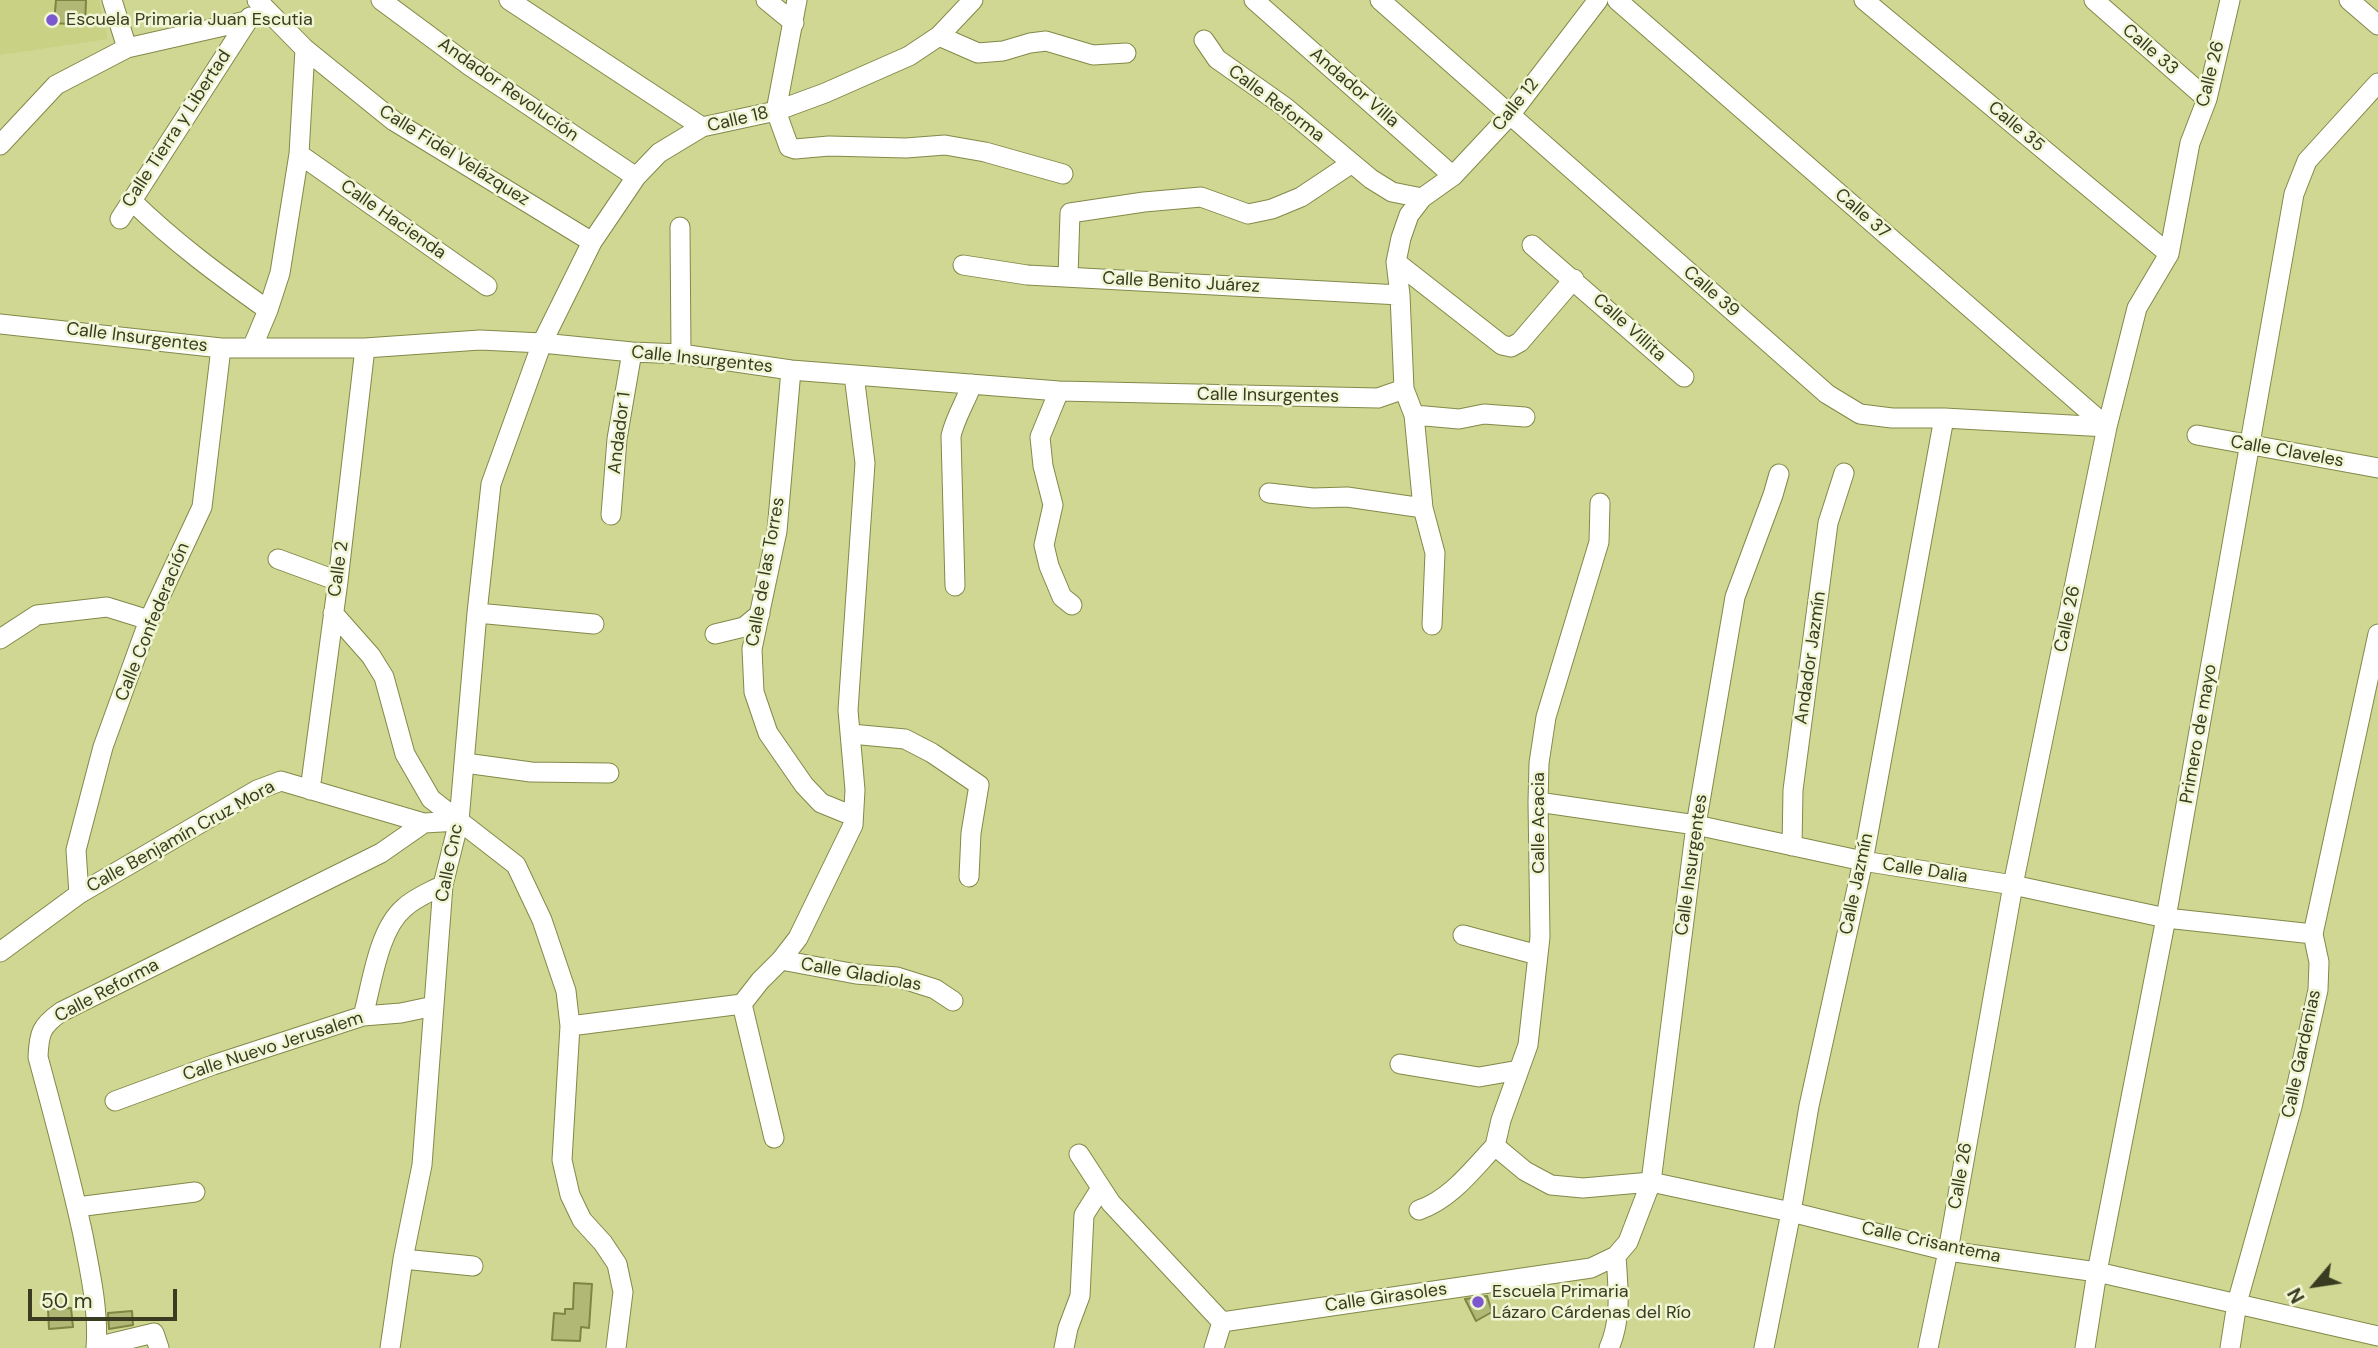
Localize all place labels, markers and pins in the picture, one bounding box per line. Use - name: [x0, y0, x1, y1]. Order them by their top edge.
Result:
- place label: Escuela Primaria Juan Escutia: [66, 9, 313, 31]
- marker: Escuela Primaria Juan Escutia: [44, 12, 60, 28]
- place label: Escuela Primaria Lázaro Cárdenas del Río: [1492, 1281, 1691, 1324]
- marker: Escuela Primaria Lázaro Cárdenas del Río: [1470, 1294, 1486, 1310]

